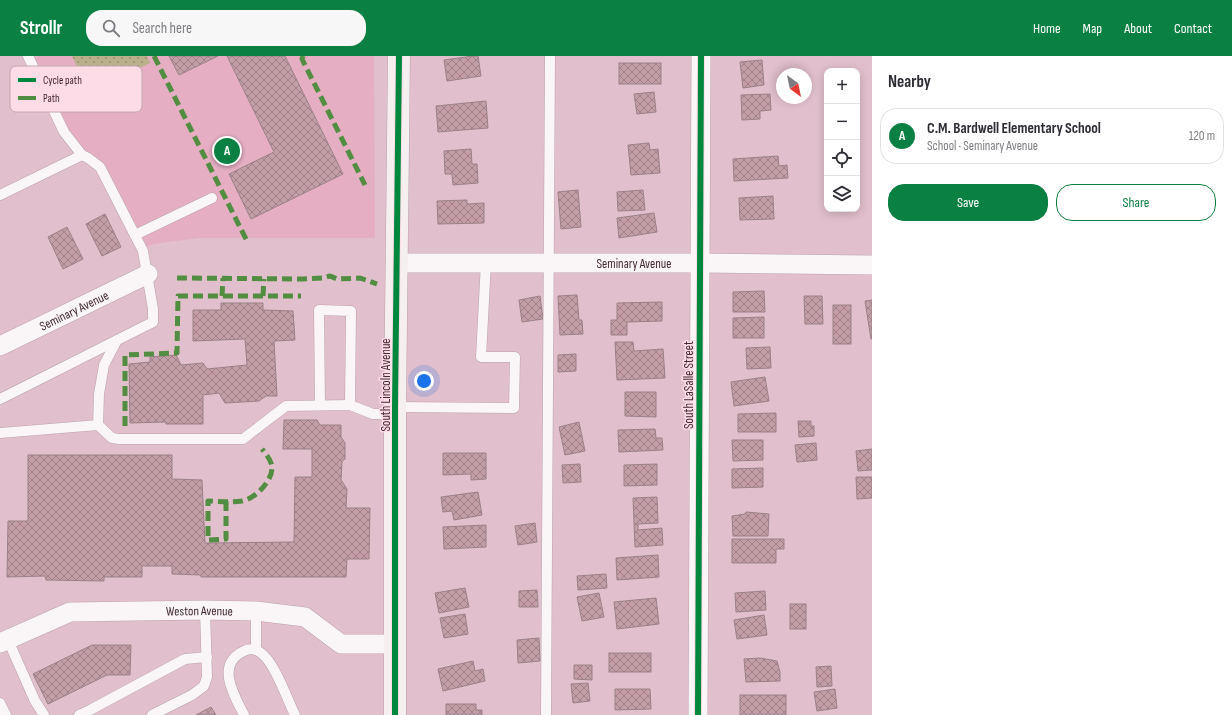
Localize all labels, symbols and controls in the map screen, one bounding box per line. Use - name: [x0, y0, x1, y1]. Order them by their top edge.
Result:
- search box: [86, 10, 366, 46]
- text: Strollr: [20, 17, 62, 40]
- icon: search: [100, 17, 122, 39]
- text: Search here: [132, 19, 192, 38]
- text: Home: [1033, 20, 1061, 37]
- text: Map: [1083, 20, 1102, 37]
- text: About: [1124, 20, 1152, 37]
- text: Contact: [1174, 20, 1212, 37]
- legend: [10, 66, 142, 112]
- north arrow: [776, 68, 812, 104]
- map controls: [824, 68, 860, 212]
- button: +: [824, 68, 860, 104]
- text: Nearby: [888, 72, 931, 92]
- text: Cycle path: [43, 74, 82, 87]
- text: Path: [43, 92, 60, 105]
- button: −: [824, 104, 860, 140]
- text: C.M. Bardwell Elementary School: [927, 119, 1101, 138]
- text: A: [899, 128, 905, 144]
- text: 120 m: [1189, 128, 1215, 144]
- pin: A: [214, 136, 240, 166]
- text: School · Seminary Avenue: [927, 138, 1038, 154]
- button: locate: [824, 140, 860, 176]
- button: layers: [824, 176, 860, 212]
- button: Save: [888, 184, 1048, 221]
- button: Share: [1056, 184, 1216, 221]
- street label: Seminary Avenue: [597, 256, 671, 272]
- street label: Seminary Avenue: [37, 287, 111, 335]
- street label: South Lincoln Avenue: [378, 338, 394, 432]
- street label: South LaSalle Street: [681, 341, 697, 429]
- your location: [414, 371, 434, 391]
- street label: Weston Avenue: [166, 603, 233, 620]

